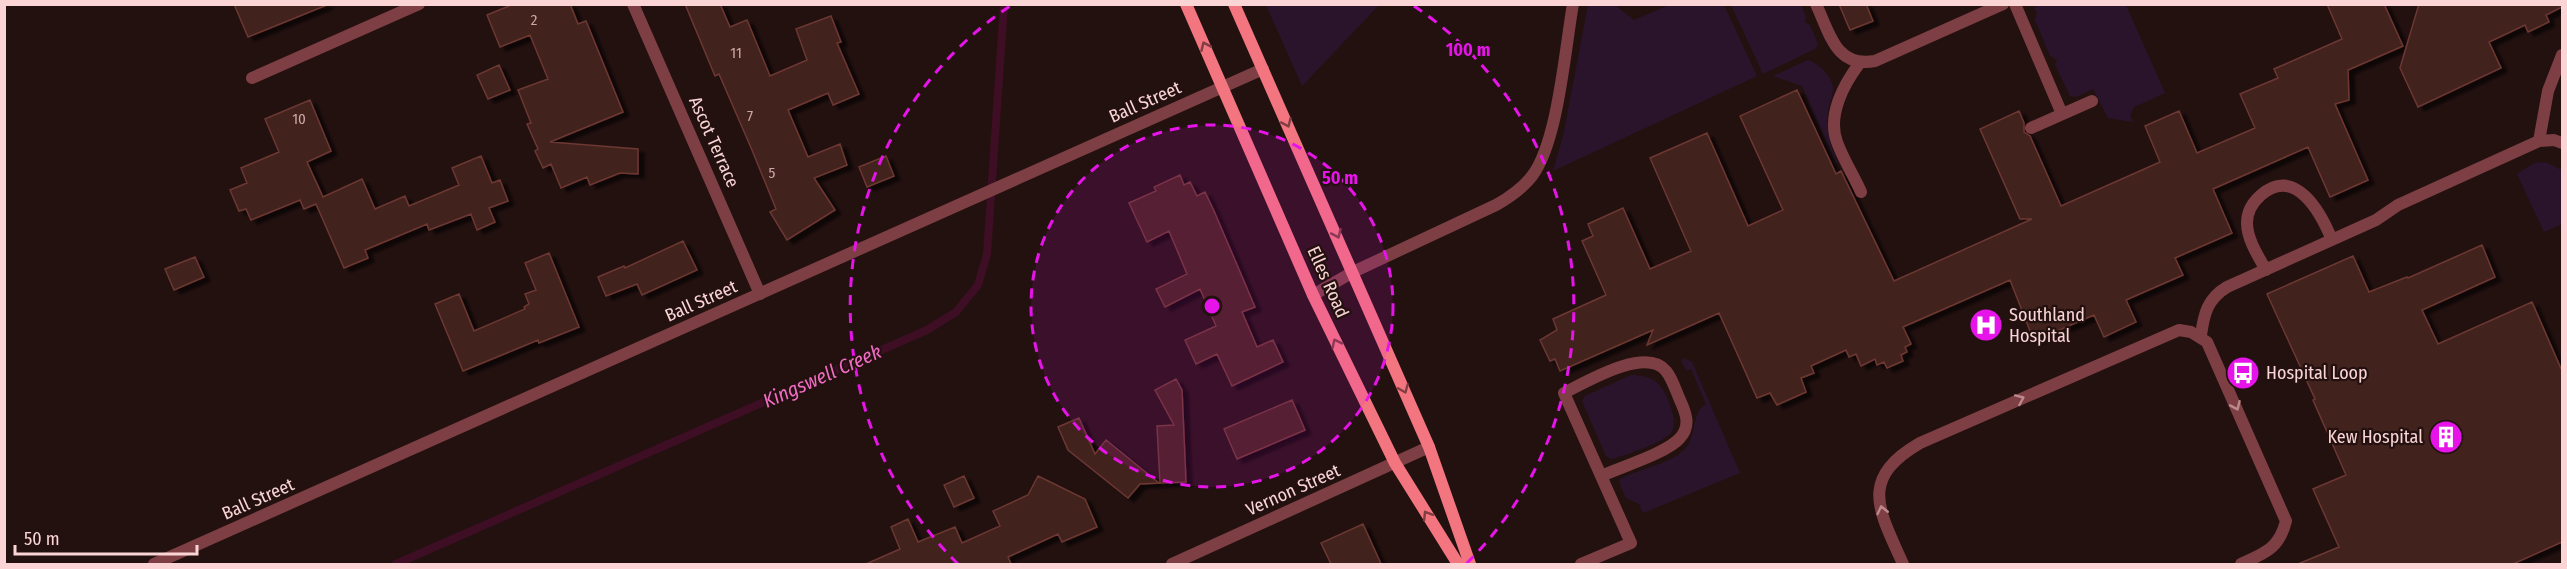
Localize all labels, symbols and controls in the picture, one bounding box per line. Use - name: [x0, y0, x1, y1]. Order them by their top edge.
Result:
- house number: 2: [531, 11, 538, 29]
- text: 100 m: [1446, 39, 1490, 61]
- one-way arrow: [1200, 41, 1212, 52]
- house number: 11: [730, 44, 742, 62]
- street label: Ball Street: [1106, 76, 1185, 128]
- street label: Ascot Terrace: [684, 93, 744, 191]
- house number: 7: [747, 107, 753, 125]
- house number: 10: [292, 110, 306, 128]
- one-way arrow: [1279, 116, 1291, 127]
- house number: 5: [769, 164, 776, 182]
- text: 50 m: [1322, 167, 1358, 189]
- one-way arrow: [1329, 228, 1341, 239]
- street label: Elles Road: [1303, 243, 1353, 321]
- street label: Ball Street: [662, 275, 741, 327]
- centre of rings: [1202, 296, 1222, 316]
- place label: Southland Hospital: [2009, 304, 2085, 347]
- hospital icon: Southland Hospital: [1968, 307, 2004, 343]
- one-way arrow: [1332, 338, 1344, 349]
- water label: Kingswell Creek: [759, 339, 885, 413]
- bus stop icon: Hospital Loop: [2225, 355, 2261, 391]
- place label: Hospital Loop: [2266, 362, 2368, 384]
- one-way arrow: [1397, 383, 1409, 394]
- one-way arrow: [2013, 394, 2024, 406]
- one-way arrow: [2228, 400, 2240, 411]
- building icon: Kew Hospital: [2428, 419, 2464, 455]
- place label: Kew Hospital: [2327, 426, 2423, 448]
- street label: Vernon Street: [1242, 459, 1344, 521]
- street label: Ball Street: [219, 473, 298, 525]
- one-way arrow: [1876, 505, 1889, 515]
- one-way arrow: [1423, 511, 1435, 521]
- scale bar: [15, 518, 196, 556]
- text: 50 m: [24, 528, 60, 550]

